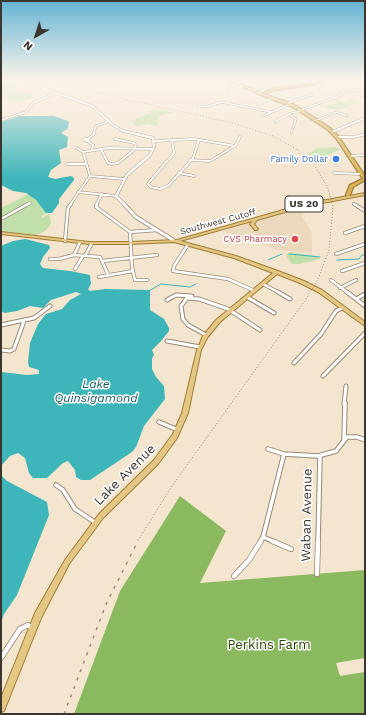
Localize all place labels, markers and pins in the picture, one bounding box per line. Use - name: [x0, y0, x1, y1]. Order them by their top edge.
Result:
- place label: Family Dollar: [270, 154, 328, 164]
- marker: Family Dollar: [331, 154, 341, 164]
- place label: CVS Pharmacy: [223, 234, 287, 244]
- marker: CVS Pharmacy: [290, 234, 300, 244]

